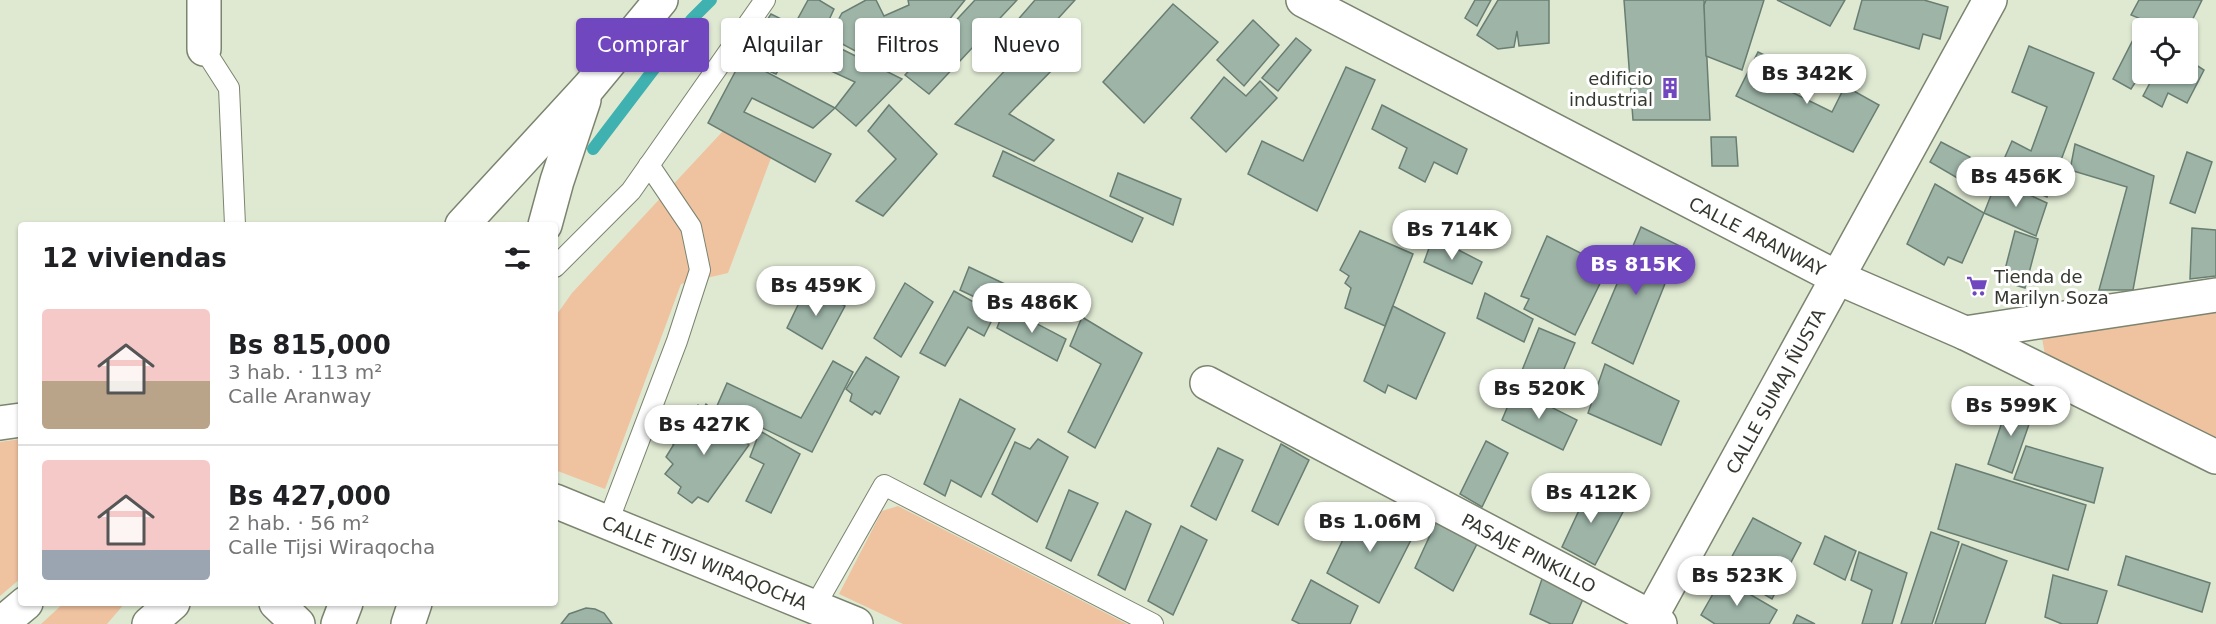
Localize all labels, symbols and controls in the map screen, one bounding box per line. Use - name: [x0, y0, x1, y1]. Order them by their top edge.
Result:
- chip: Comprar: [576, 18, 709, 72]
- chip: Alquilar: [721, 18, 843, 72]
- chip: Filtros: [855, 18, 960, 72]
- chip: Nuevo: [972, 18, 1081, 72]
- map controls: [2132, 18, 2198, 84]
- button: locate: [2132, 18, 2198, 84]
- pin: Bs 342K: [1752, 54, 1862, 105]
- text: Bs 342K: [1761, 61, 1853, 85]
- place label: edificio industrial: [1569, 68, 1653, 110]
- building icon: edificio industrial: [1658, 76, 1682, 100]
- pin: Bs 456K: [1961, 157, 2071, 208]
- text: Bs 456K: [1970, 164, 2062, 188]
- street label: CALLE ARANWAY: [1686, 192, 1830, 281]
- pin: Bs 714K: [1397, 210, 1507, 261]
- text: Bs 714K: [1406, 217, 1498, 241]
- icon: filters: [501, 242, 534, 275]
- text: 12 viviendas: [42, 243, 227, 273]
- pin: Bs 815K: [1581, 245, 1691, 296]
- text: Bs 815K: [1590, 252, 1682, 276]
- pin: Bs 459K: [761, 266, 871, 317]
- place label: Tienda de Marilyn Soza: [1993, 266, 2109, 308]
- text: Bs 459K: [770, 273, 862, 297]
- supermarket icon: Tienda de Marilyn Soza: [1965, 274, 1989, 298]
- pin: Bs 486K: [977, 283, 1087, 334]
- text: Bs 486K: [986, 290, 1078, 314]
- street label: CALLE SUMAJ ÑUSTA: [1721, 304, 1829, 477]
- text: Bs 815,000: [228, 330, 391, 360]
- icon: home: [90, 333, 162, 405]
- text: 3 hab. · 113 m²: [228, 360, 382, 384]
- pin: Bs 520K: [1484, 369, 1594, 420]
- text: Bs 520K: [1493, 376, 1585, 400]
- text: Calle Aranway: [228, 384, 371, 408]
- pin: Bs 599K: [1956, 386, 2066, 437]
- text: Bs 599K: [1965, 393, 2057, 417]
- pin: Bs 427K: [649, 405, 759, 456]
- text: Bs 427K: [658, 412, 750, 436]
- pin: Bs 412K: [1536, 473, 1646, 524]
- text: Bs 412K: [1545, 480, 1637, 504]
- text: Bs 427,000: [228, 481, 391, 511]
- icon: home: [90, 484, 162, 556]
- pin: Bs 1.06M: [1308, 502, 1432, 553]
- text: Bs 1.06M: [1318, 509, 1422, 533]
- street label: PASAJE PINKILLO: [1458, 509, 1600, 597]
- text: 2 hab. · 56 m²: [228, 511, 369, 535]
- street label: CALLE TIJSI WIRAQOCHA: [599, 511, 811, 614]
- text: Calle Tijsi Wiraqocha: [228, 535, 435, 559]
- pin: Bs 523K: [1682, 556, 1792, 607]
- text: Bs 523K: [1691, 563, 1783, 587]

